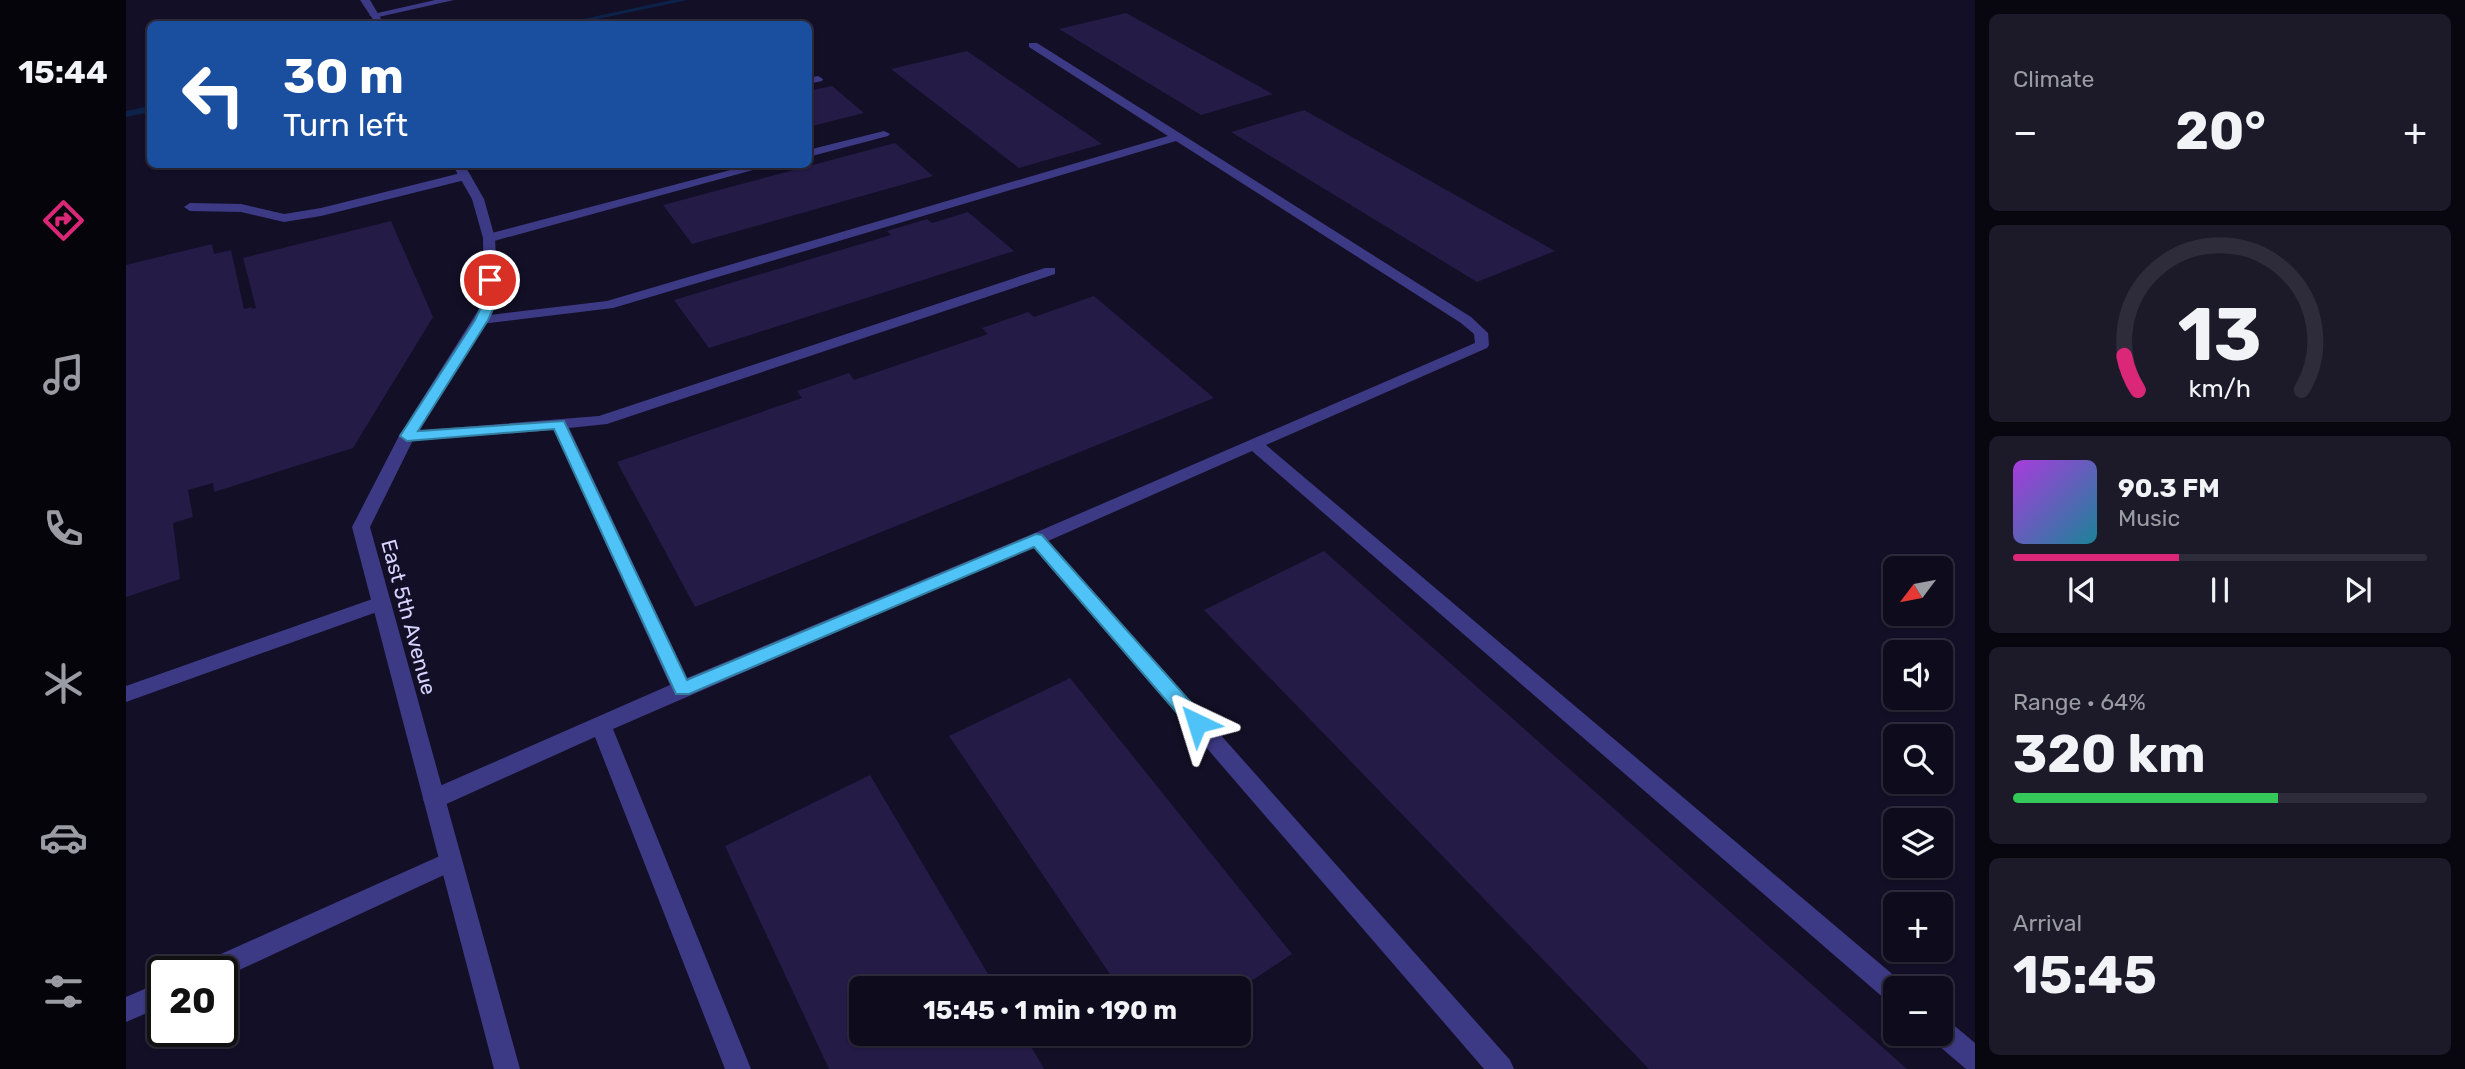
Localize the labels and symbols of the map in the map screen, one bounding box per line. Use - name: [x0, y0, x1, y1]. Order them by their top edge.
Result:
- pin: [460, 250, 520, 310]
- street label: East 5th Avenue: [376, 536, 442, 698]
- north arrow: [1883, 556, 1953, 626]
- position arrow: [1160, 686, 1234, 760]
- speed limit sign: 20: [147, 956, 238, 1047]

